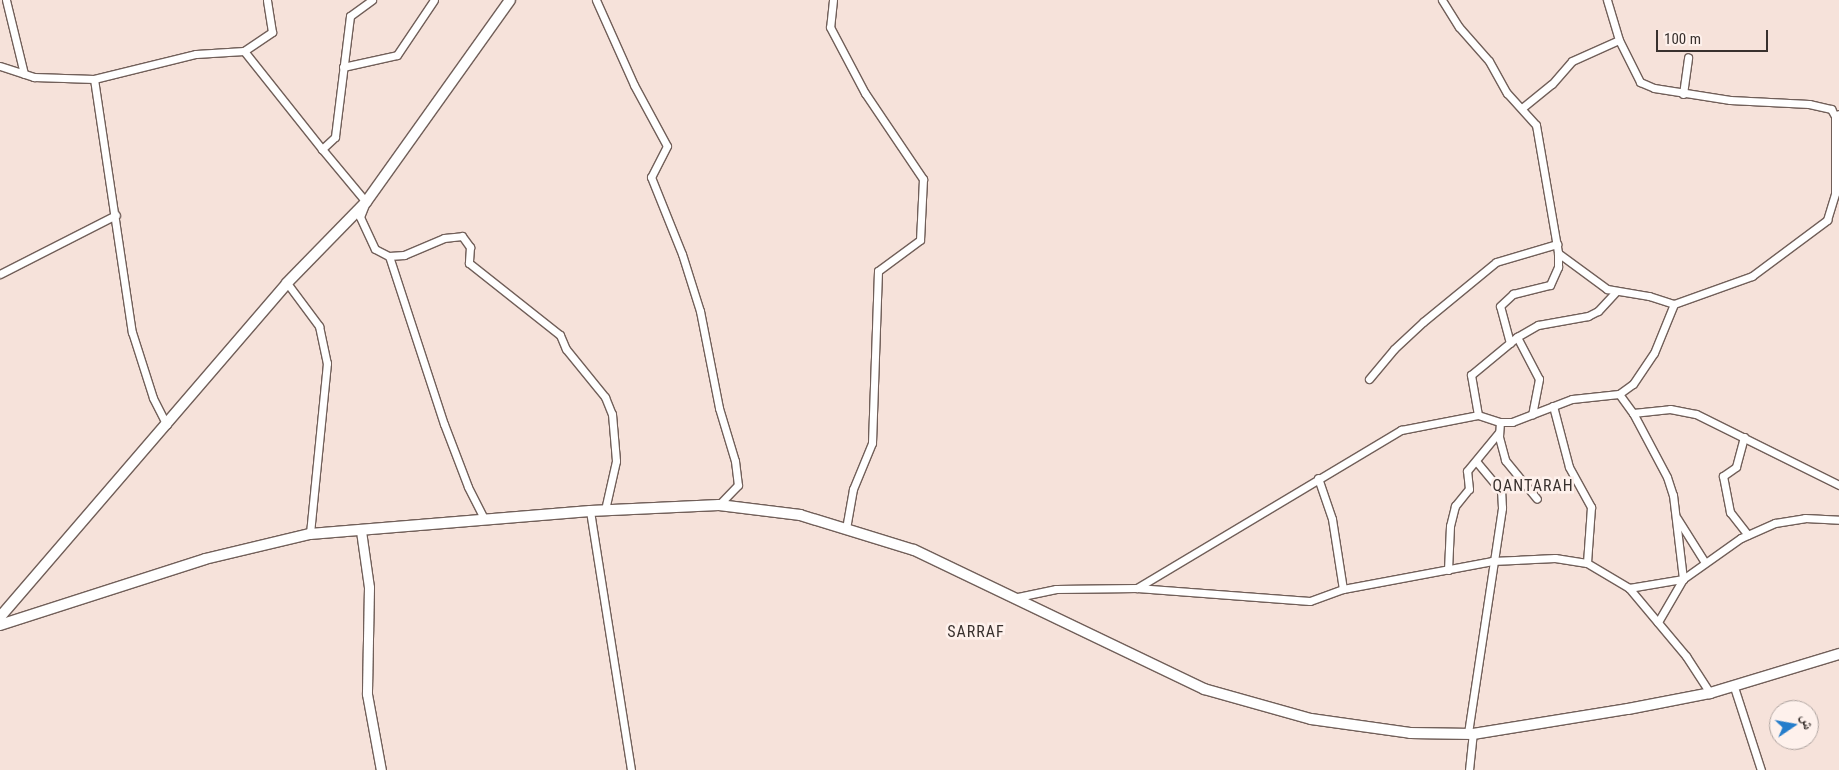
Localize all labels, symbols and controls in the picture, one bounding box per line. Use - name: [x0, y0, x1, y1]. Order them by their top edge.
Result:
- scale bar: [1659, 20, 1772, 52]
- text: 100 m: [1664, 30, 1701, 48]
- district label: QANTARAH: [1491, 476, 1575, 496]
- district label: SARRAF: [947, 622, 1005, 642]
- north arrow: [1769, 700, 1819, 750]
- text: ش: [1798, 713, 1817, 731]

